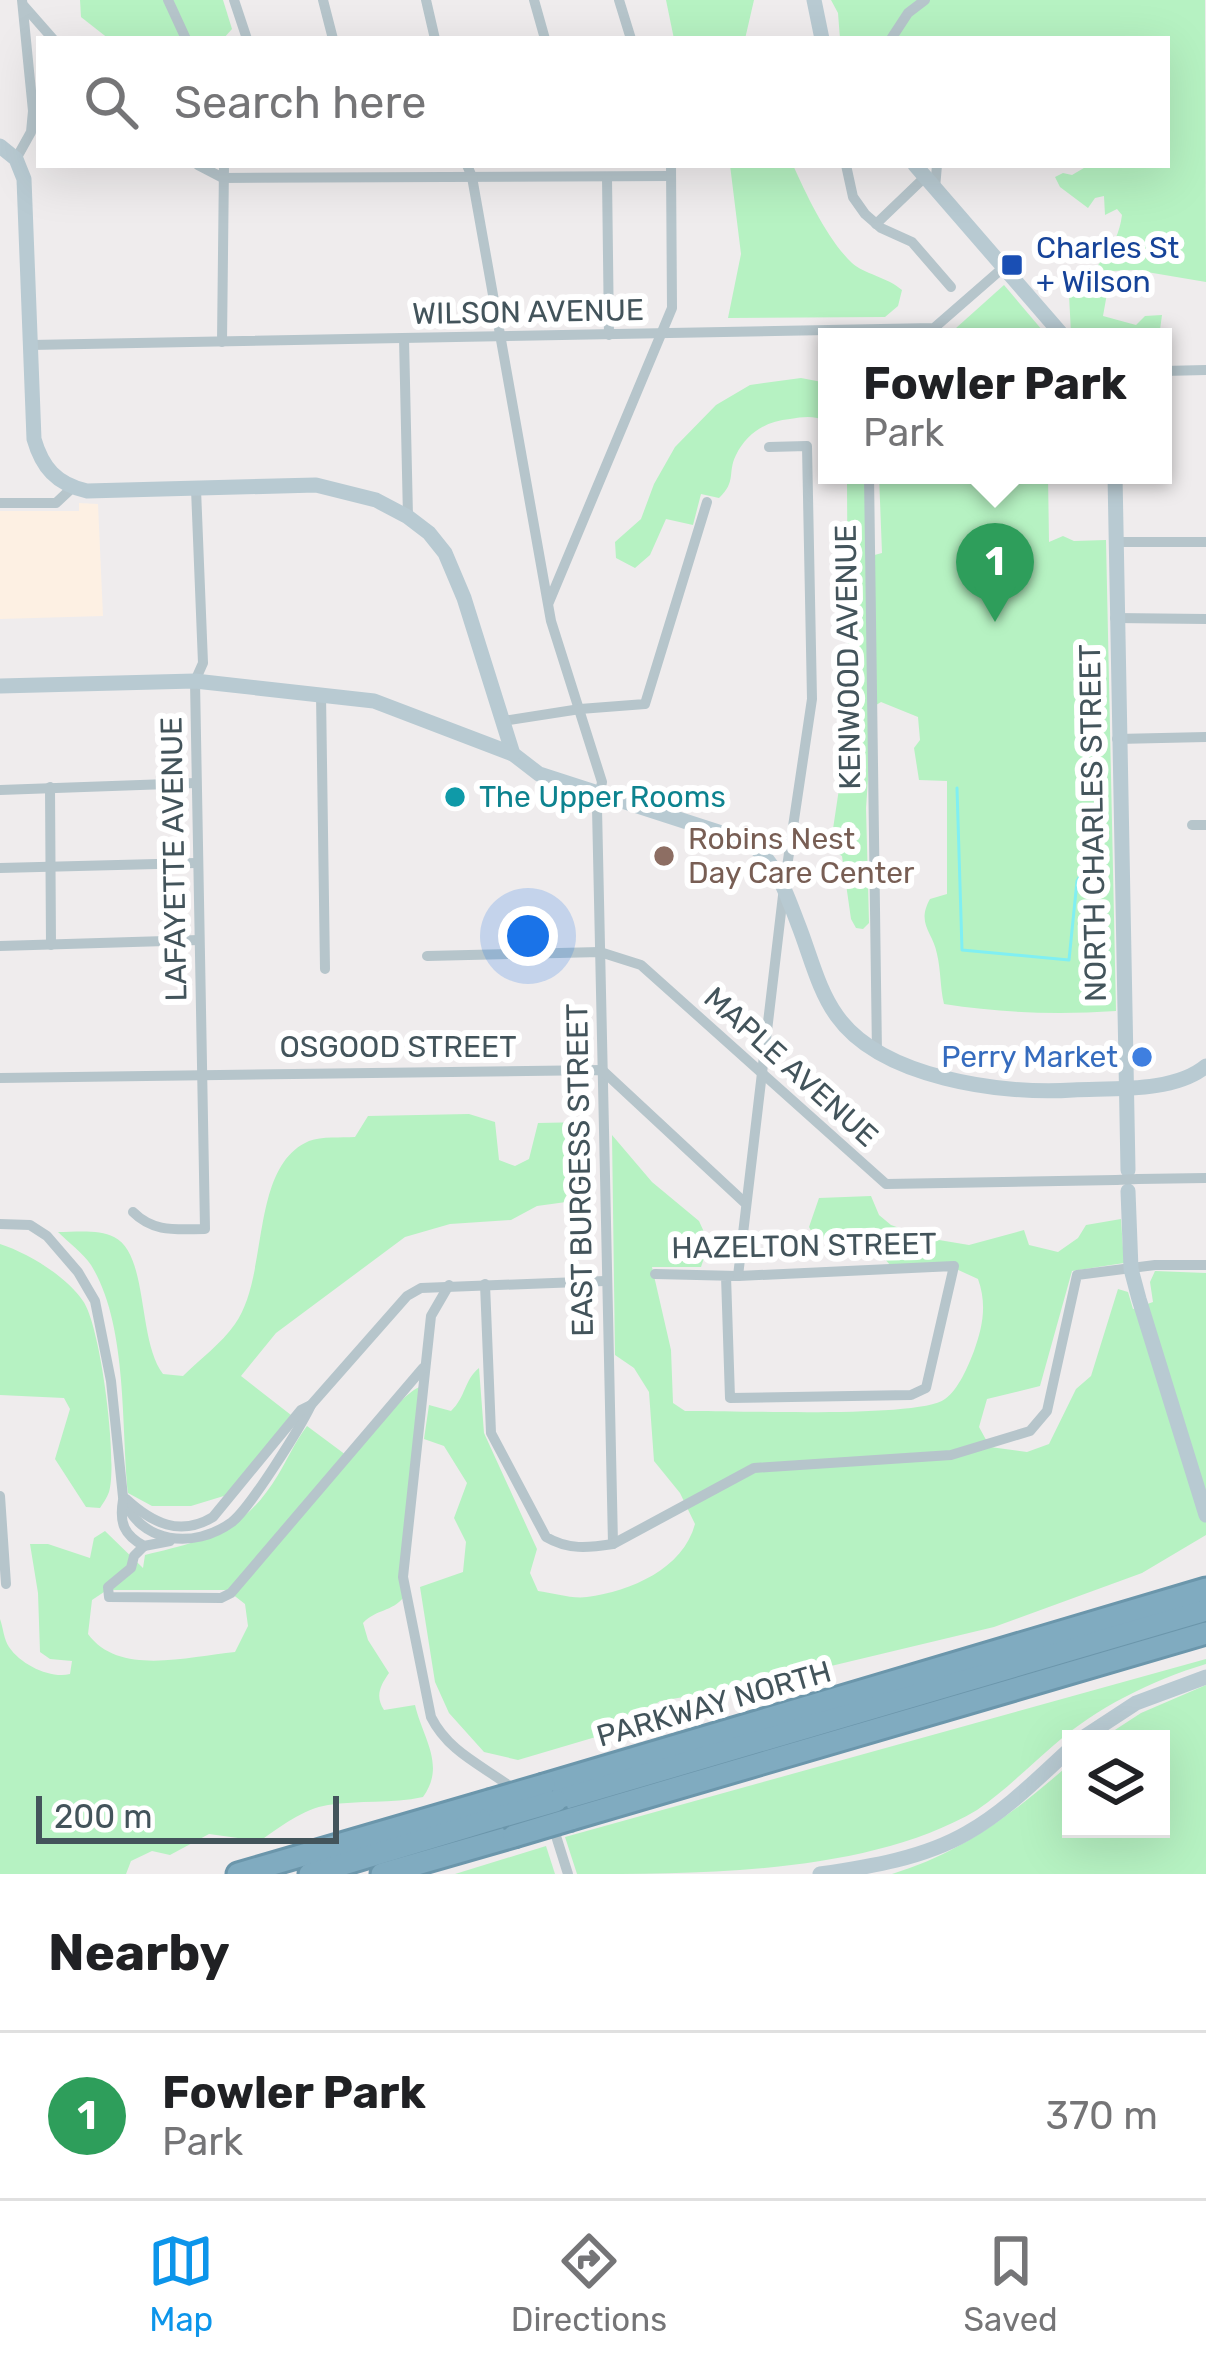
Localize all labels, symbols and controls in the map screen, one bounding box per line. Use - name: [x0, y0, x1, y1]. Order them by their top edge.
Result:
- search box: [36, 36, 1170, 168]
- icon: search: [78, 69, 144, 135]
- text: Search here: [174, 76, 426, 129]
- place label: Charles St + Wilson: [1036, 230, 1180, 300]
- marker: Charles St + Wilson: [999, 252, 1025, 278]
- street label: WILSON AVENUE: [412, 292, 644, 332]
- popup: [818, 328, 1172, 484]
- text: Fowler Park: [863, 357, 1127, 410]
- text: Park: [863, 410, 944, 456]
- pin: 1: [956, 523, 1034, 622]
- street label: KENWOOD AVENUE: [828, 524, 868, 790]
- street label: NORTH CHARLES STREET: [1072, 644, 1114, 1002]
- street label: LAFAYETTE AVENUE: [154, 716, 194, 1002]
- place label: The Upper Rooms: [479, 779, 726, 815]
- marker: The Upper Rooms: [442, 784, 468, 810]
- place label: Robins Nest Day Care Center: [688, 821, 915, 891]
- marker: Robins Nest Day Care Center: [651, 843, 677, 869]
- your location: [498, 906, 558, 966]
- street label: MAPLE AVENUE: [697, 980, 885, 1154]
- street label: EAST BURGESS STREET: [559, 1003, 601, 1337]
- street label: OSGOOD STREET: [279, 1029, 517, 1065]
- place label: Perry Market: [941, 1039, 1118, 1075]
- marker: Perry Market: [1129, 1044, 1155, 1070]
- street label: HAZELTON STREET: [671, 1226, 937, 1266]
- street label: PARKWAY NORTH: [593, 1653, 835, 1755]
- map controls: [1062, 1730, 1170, 1838]
- button: layers: [1062, 1730, 1170, 1838]
- scale bar: [36, 1790, 339, 1843]
- text: 200 m: [54, 1797, 153, 1836]
- text: Nearby: [48, 1922, 230, 1983]
- text: Fowler Park: [162, 2066, 426, 2119]
- text: 1: [77, 2093, 97, 2139]
- text: 370 m: [1046, 2093, 1158, 2139]
- text: Park: [162, 2119, 243, 2165]
- tab: Map: [148, 2228, 214, 2339]
- tab: Directions: [511, 2228, 667, 2339]
- tab: Saved: [964, 2228, 1058, 2339]

